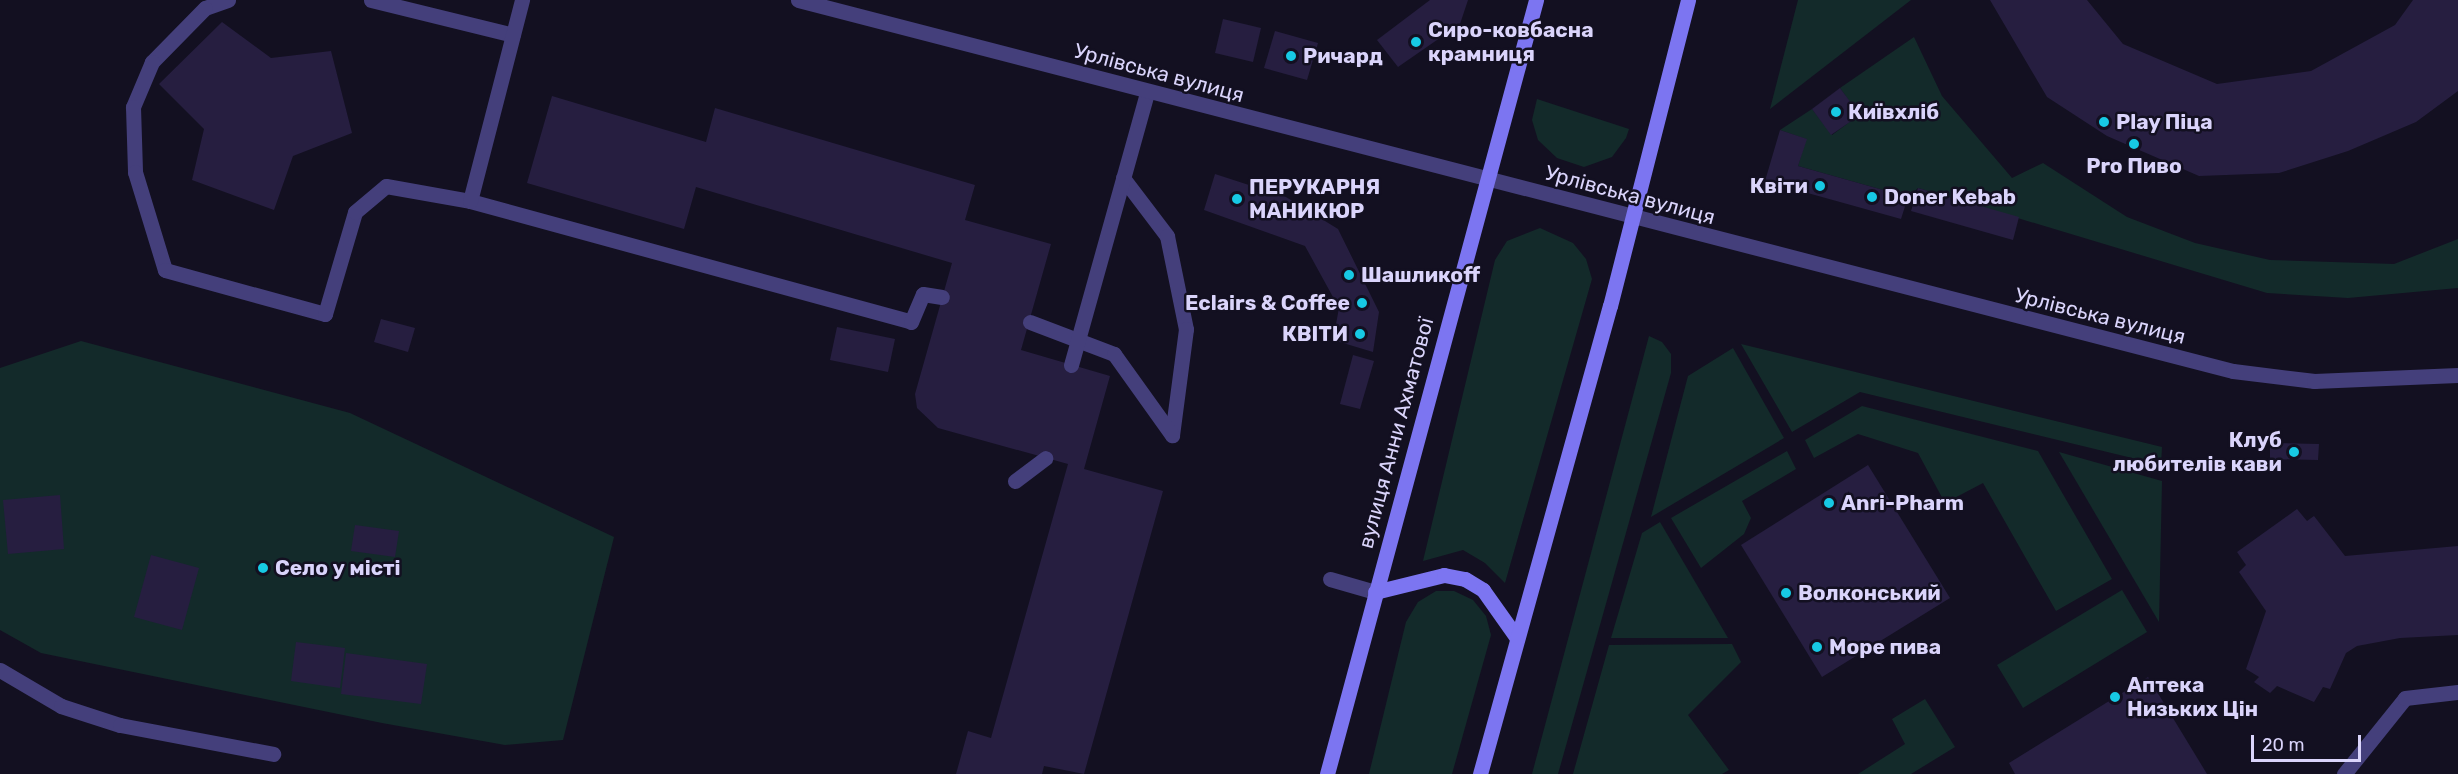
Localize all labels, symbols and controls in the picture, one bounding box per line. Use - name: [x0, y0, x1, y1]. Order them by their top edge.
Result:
- place label: Сиро-ковбасна крамниця: [1428, 17, 1594, 67]
- marker: Сиро-ковбасна крамниця: [1409, 35, 1423, 49]
- street label: Урлівська вулиця: [1071, 38, 1247, 108]
- place label: Ричард: [1303, 43, 1383, 69]
- marker: Ричард: [1284, 49, 1298, 63]
- place label: Київхліб: [1848, 99, 1939, 125]
- marker: Київхліб: [1829, 105, 1843, 119]
- place label: Play Піца: [2116, 109, 2213, 135]
- marker: Play Піца: [2097, 115, 2111, 129]
- marker: Pro Пиво: [2127, 137, 2141, 151]
- place label: Pro Пиво: [2086, 153, 2182, 179]
- street label: Урлівська вулиця: [1542, 160, 1718, 230]
- place label: Квіти: [1750, 173, 1808, 199]
- place label: ПЕРУКАРНЯ МАНИКЮР: [1249, 174, 1380, 224]
- marker: Квіти: [1813, 179, 1827, 193]
- place label: Doner Kebab: [1884, 184, 2017, 210]
- marker: Doner Kebab: [1865, 190, 1879, 204]
- marker: ПЕРУКАРНЯ МАНИКЮР: [1230, 192, 1244, 206]
- place label: Шашликоff: [1361, 262, 1480, 288]
- marker: Шашликоff: [1342, 268, 1356, 282]
- street label: Урлівська вулиця: [2012, 283, 2188, 349]
- place label: Eclairs & Coffee: [1185, 290, 1350, 316]
- marker: Eclairs & Coffee: [1355, 296, 1369, 310]
- street label: вулиця Анни Ахматової: [1353, 315, 1439, 551]
- place label: КВІТИ: [1282, 321, 1348, 347]
- marker: КВІТИ: [1353, 327, 1367, 341]
- place label: Клуб любителів кави: [2113, 427, 2282, 477]
- marker: Клуб любителів кави: [2287, 445, 2301, 459]
- place label: Anri-Pharm: [1841, 490, 1964, 516]
- marker: Anri-Pharm: [1822, 496, 1836, 510]
- place label: Село у місті: [275, 555, 401, 581]
- marker: Село у місті: [256, 561, 270, 575]
- place label: Волконський: [1798, 580, 1941, 606]
- marker: Волконський: [1779, 586, 1793, 600]
- place label: Море пива: [1829, 634, 1941, 660]
- marker: Море пива: [1810, 640, 1824, 654]
- place label: Аптека Низьких Цін: [2127, 672, 2258, 722]
- marker: Аптека Низьких Цін: [2108, 690, 2122, 704]
- scale bar: [2254, 723, 2364, 761]
- text: 20 m: [2262, 734, 2304, 756]

